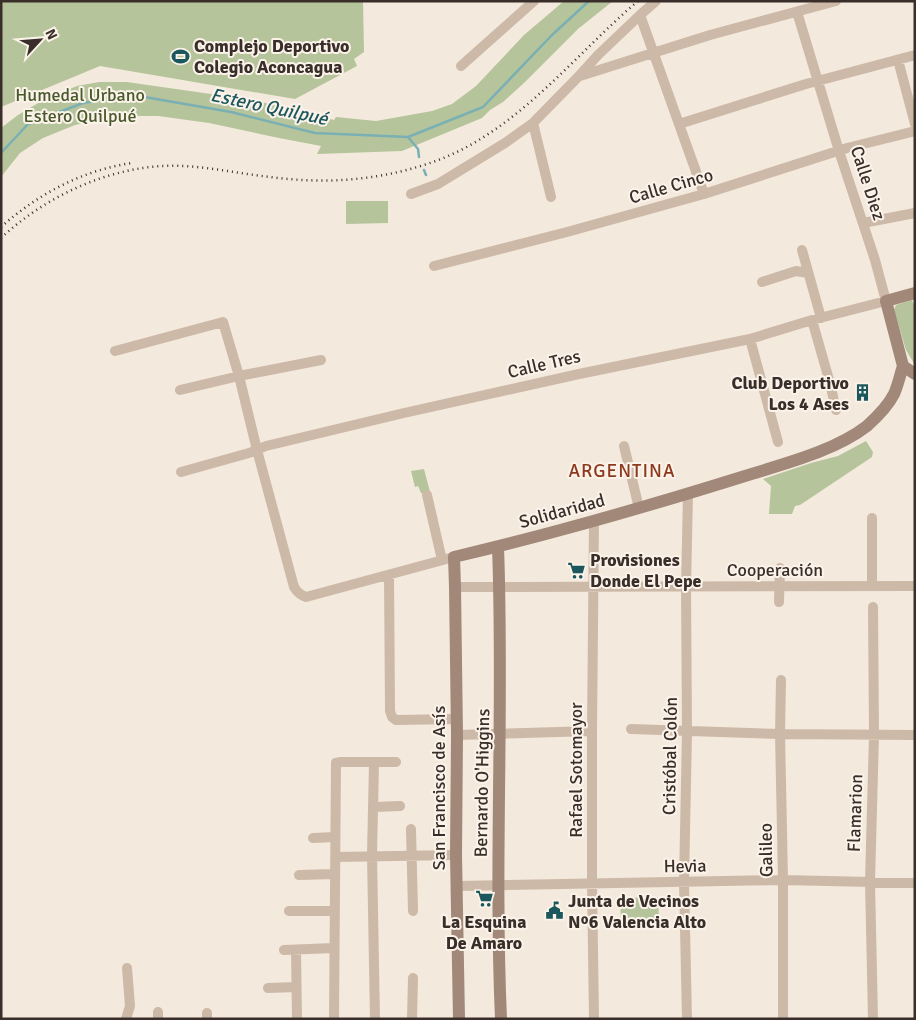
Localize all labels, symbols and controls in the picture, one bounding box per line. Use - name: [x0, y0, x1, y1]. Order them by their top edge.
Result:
- north arrow: [15, 15, 65, 65]
- text: N: [41, 26, 61, 43]
- place label: Complejo Deportivo Colegio Aconcagua: [194, 35, 349, 78]
- sports icon: Complejo Deportivo Colegio Aconcagua: [170, 46, 190, 66]
- water label: Estero Quilpué: [208, 83, 331, 131]
- park label: Humedal Urbano Estero Quilpué: [15, 84, 145, 127]
- street label: Calle Diez: [846, 143, 890, 223]
- street label: Calle Cinco: [626, 164, 716, 208]
- street label: Calle Tres: [505, 345, 583, 383]
- place label: Club Deportivo Los 4 Ases: [731, 372, 849, 415]
- building icon: Club Deportivo Los 4 Ases: [853, 383, 873, 403]
- district label: ARGENTINA: [568, 459, 676, 483]
- street label: Solidaridad: [517, 489, 607, 533]
- place label: Provisiones Donde El Pepe: [590, 549, 702, 592]
- street label: Cooperación: [727, 559, 823, 581]
- supermarket icon: Provisiones Donde El Pepe: [566, 560, 586, 580]
- street label: Cristóbal Colón: [658, 697, 682, 815]
- street label: Rafael Sotomayor: [565, 702, 587, 838]
- street label: San Francisco de Asís: [428, 706, 450, 870]
- street label: Bernardo O'Higgins: [470, 708, 494, 858]
- street label: Flamarion: [843, 773, 867, 853]
- street label: Galileo: [755, 823, 777, 877]
- street label: Hevia: [663, 855, 707, 877]
- supermarket icon: La Esquina De Amaro: [474, 889, 494, 909]
- place label: Junta de Vecinos Nº6 Valencia Alto: [568, 890, 706, 933]
- public building icon: Junta de Vecinos Nº6 Valencia Alto: [544, 901, 564, 921]
- place label: La Esquina De Amaro: [442, 911, 526, 954]

